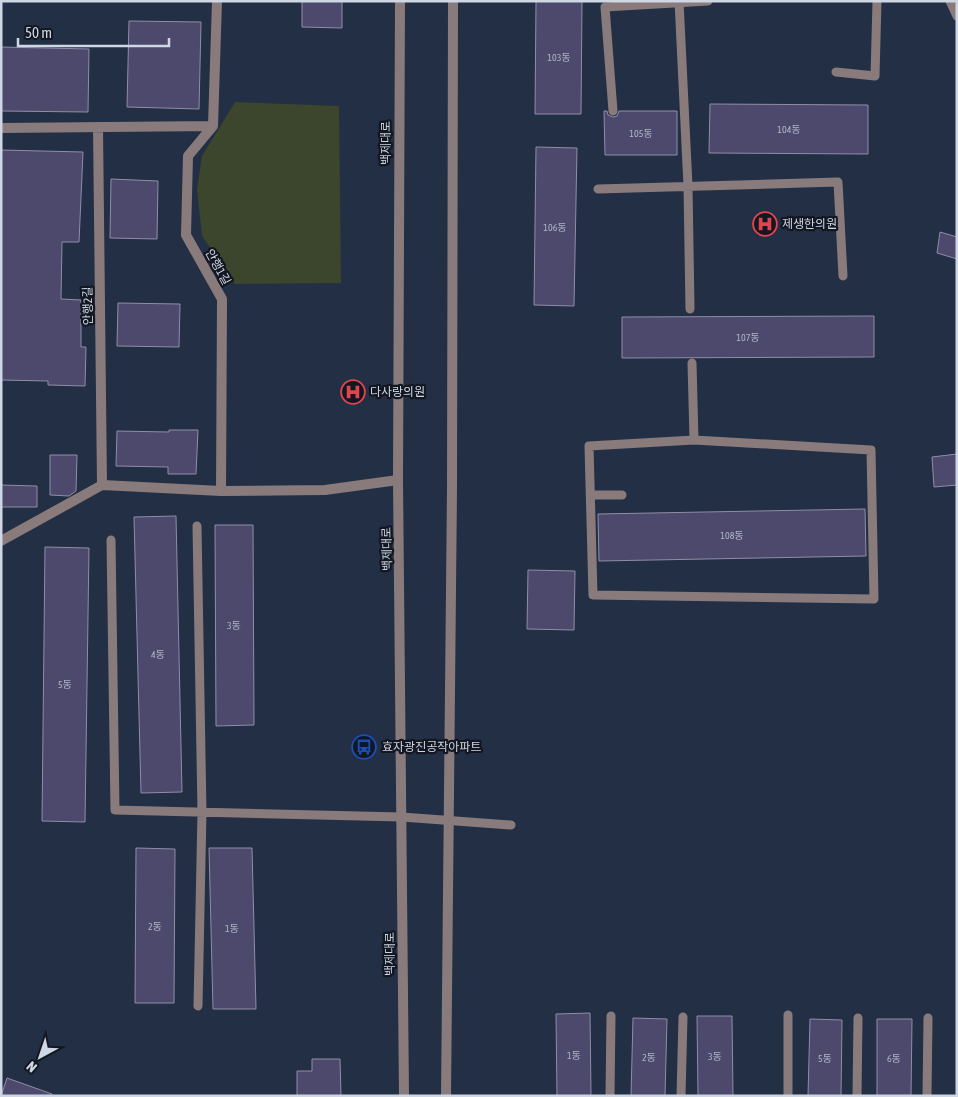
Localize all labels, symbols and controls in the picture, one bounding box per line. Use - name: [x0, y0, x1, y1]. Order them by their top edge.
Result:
- scale bar: [18, 15, 169, 47]
- text: 50 m: [25, 24, 52, 41]
- house number: 103동: [547, 52, 571, 63]
- street label: 백제대로: [379, 121, 393, 165]
- house number: 104동: [777, 124, 801, 135]
- house number: 105동: [629, 128, 653, 139]
- hospital icon: 제생한의원: [752, 211, 778, 237]
- place label: 제생한의원: [782, 217, 837, 231]
- house number: 106동: [543, 222, 567, 233]
- street label: 안행1길: [202, 247, 234, 287]
- street label: 안행2길: [81, 286, 95, 326]
- house number: 107동: [736, 332, 760, 343]
- hospital icon: 다사랑의원: [340, 379, 366, 405]
- place label: 다사랑의원: [370, 385, 425, 399]
- street label: 백제대로: [380, 527, 394, 571]
- house number: 108동: [720, 530, 744, 541]
- house number: 3동: [227, 620, 241, 631]
- house number: 4동: [151, 649, 165, 660]
- house number: 5동: [58, 679, 72, 690]
- bus stop icon: 효자광진공작아파트: [351, 734, 377, 760]
- place label: 효자광진공작아파트: [382, 740, 481, 754]
- house number: 2동: [148, 921, 162, 932]
- house number: 1동: [225, 923, 239, 934]
- street label: 백제대로: [383, 932, 397, 976]
- north arrow: [15, 1032, 65, 1082]
- house number: 1동: [567, 1050, 581, 1061]
- house number: 3동: [708, 1051, 722, 1062]
- house number: 2동: [642, 1052, 656, 1063]
- house number: 5동: [818, 1053, 832, 1064]
- house number: 6동: [887, 1053, 901, 1064]
- text: N: [23, 1058, 40, 1076]

